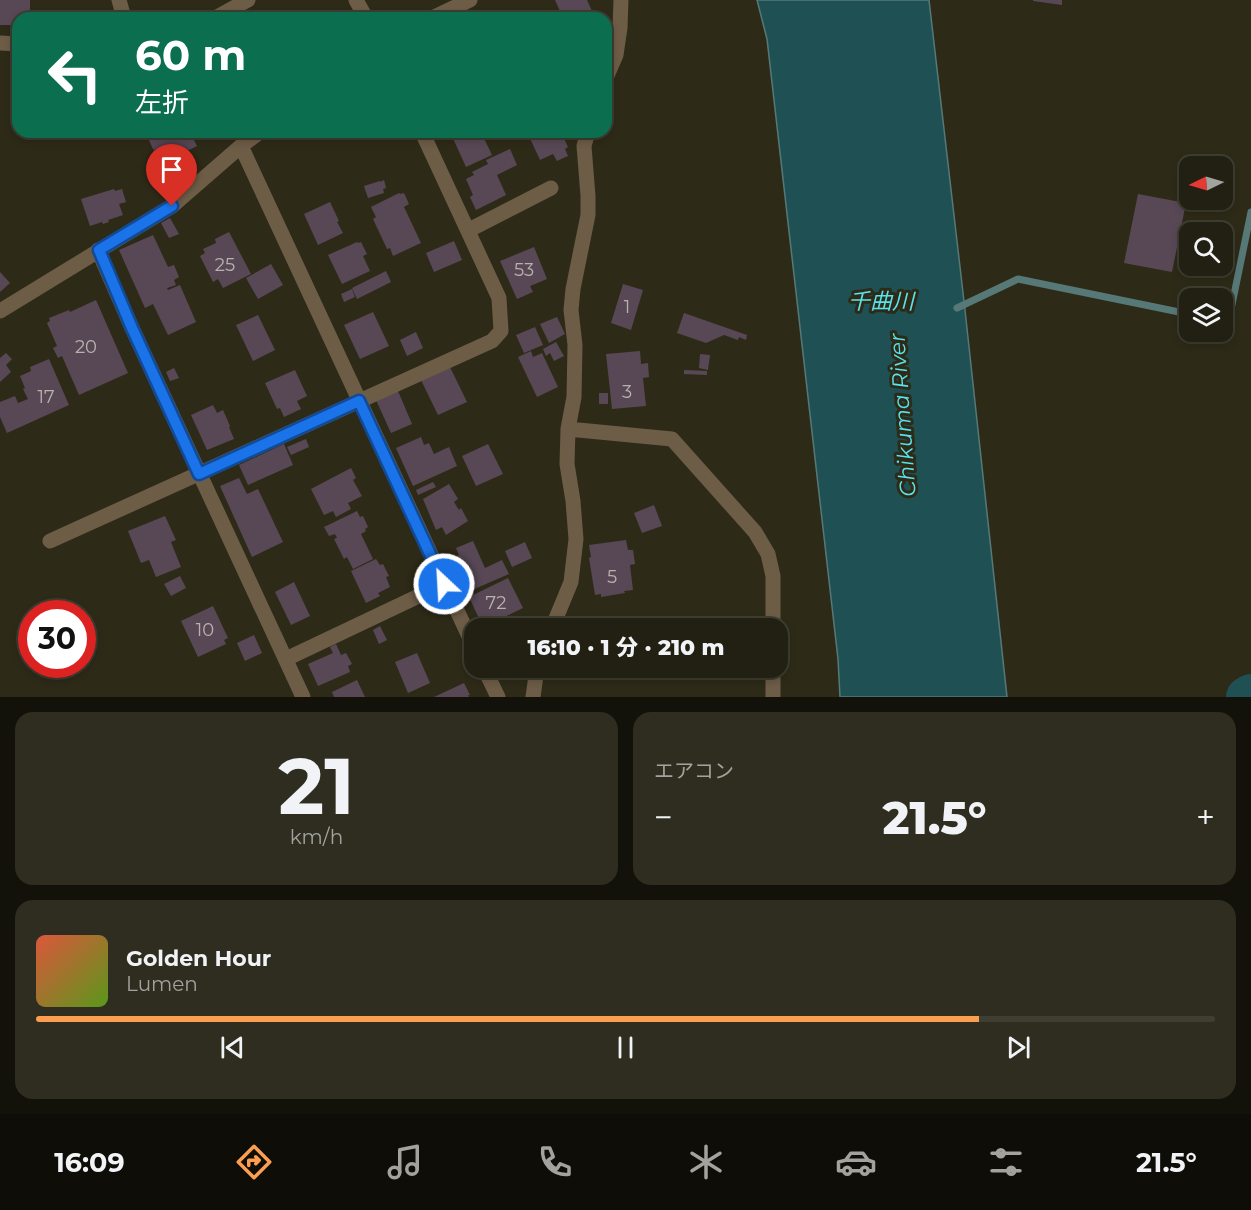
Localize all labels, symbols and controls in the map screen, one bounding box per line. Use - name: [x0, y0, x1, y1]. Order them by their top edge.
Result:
- text: 60 m: [135, 29, 246, 81]
- icon: left: [36, 36, 114, 114]
- text: 左折: [135, 86, 189, 119]
- pin: [146, 144, 197, 206]
- icon: arrive: [155, 153, 188, 186]
- north arrow: [1179, 156, 1233, 210]
- map controls: [1179, 156, 1233, 342]
- button: search: [1179, 222, 1233, 276]
- house number: 25: [215, 254, 235, 276]
- house number: 53: [514, 259, 534, 281]
- water label: 千曲川: [848, 288, 916, 315]
- button: layers: [1179, 288, 1233, 342]
- house number: 1: [624, 296, 630, 318]
- water label: Chikuma River: [883, 331, 922, 498]
- house number: 20: [75, 336, 97, 358]
- house number: 3: [622, 381, 632, 403]
- house number: 17: [37, 386, 55, 408]
- position arrow: [412, 552, 476, 616]
- house number: 5: [607, 566, 617, 588]
- house number: 72: [486, 592, 506, 614]
- speed limit sign: 30: [18, 600, 96, 678]
- house number: 10: [196, 619, 214, 641]
- text: 16:10 · 1 分 · 210 m: [527, 634, 725, 661]
- text: 21: [278, 738, 355, 834]
- text: エアコン: [654, 759, 734, 783]
- text: 21.5°: [883, 790, 986, 845]
- text: −: [654, 797, 673, 837]
- text: +: [1196, 797, 1215, 837]
- text: km/h: [290, 825, 343, 849]
- text: Golden Hour: [126, 945, 271, 972]
- text: Lumen: [126, 972, 198, 996]
- icon: previous: [216, 1031, 249, 1064]
- icon: pause: [609, 1031, 642, 1064]
- icon: next: [1002, 1031, 1035, 1064]
- icon: directions: [233, 1141, 275, 1183]
- icon: music: [384, 1141, 426, 1183]
- icon: phone: [534, 1141, 576, 1183]
- icon: climate: [685, 1141, 727, 1183]
- icon: car: [835, 1141, 877, 1183]
- icon: filters: [985, 1141, 1027, 1183]
- text: 16:09: [54, 1146, 125, 1179]
- text: 21.5°: [1136, 1146, 1197, 1179]

